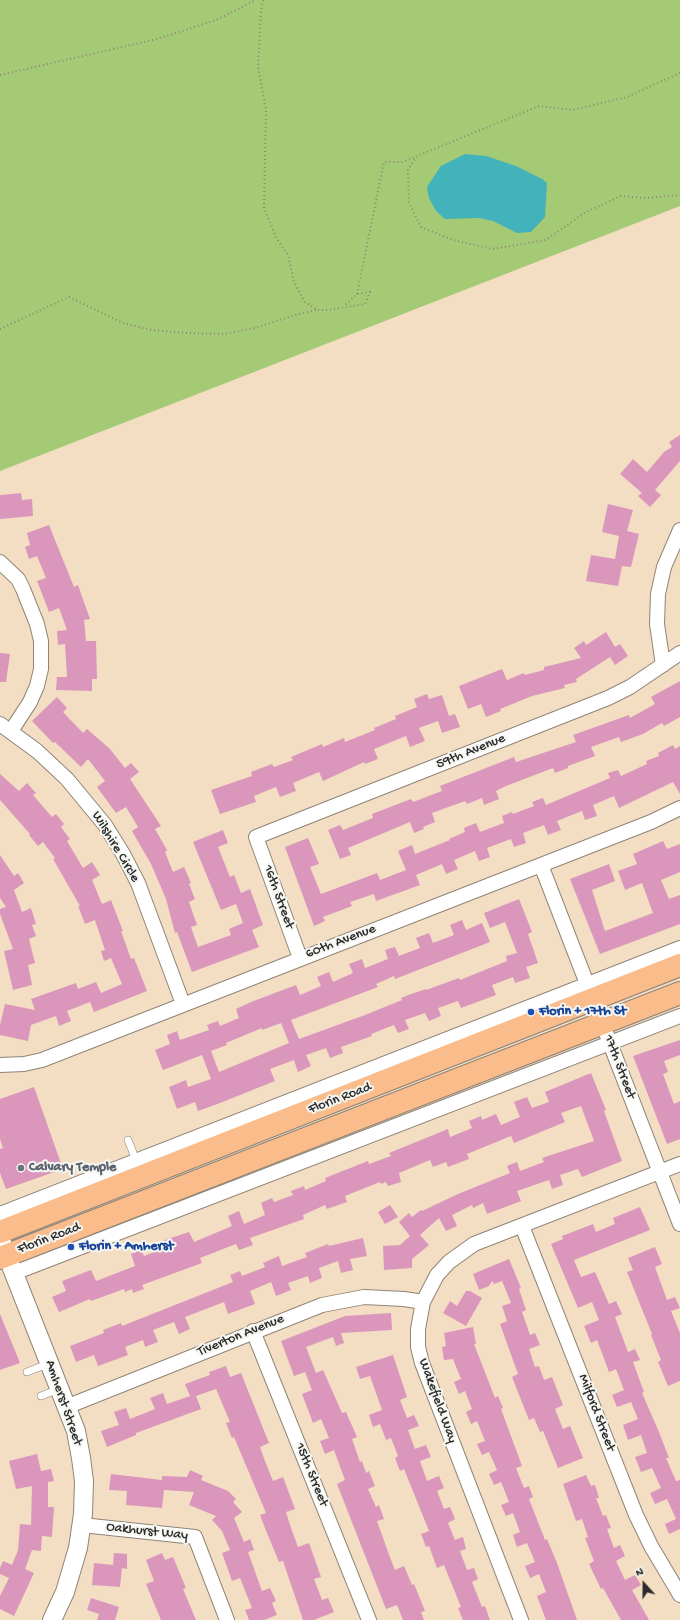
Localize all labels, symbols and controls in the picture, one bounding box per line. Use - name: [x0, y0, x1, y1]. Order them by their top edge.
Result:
- street label: 59th Avenue: [434, 731, 508, 773]
- street label: Wilshire Circle: [87, 808, 143, 886]
- street label: 16th Street: [259, 863, 297, 931]
- street label: 60th Avenue: [304, 921, 378, 963]
- place label: Florin + 17th St: [539, 1004, 626, 1020]
- marker: Florin + 17th St: [526, 1007, 536, 1017]
- street label: 17th Street: [599, 1033, 639, 1101]
- street label: Florin Road: [306, 1079, 374, 1119]
- place label: Calvary Temple: [29, 1160, 116, 1176]
- marker: Calvary Temple: [16, 1163, 26, 1173]
- street label: Florin Road: [15, 1219, 83, 1259]
- place label: Florin + Amherst: [79, 1239, 173, 1255]
- marker: Florin + Amherst: [66, 1242, 76, 1252]
- street label: Tiverton Avenue: [195, 1311, 287, 1361]
- street label: Wakefield Way: [414, 1356, 460, 1446]
- street label: Amherst Street: [41, 1358, 85, 1448]
- street label: Milford Street: [574, 1372, 618, 1454]
- street label: 15th Street: [291, 1441, 331, 1509]
- street label: Oakhurst Way: [105, 1519, 189, 1545]
- north arrow: [624, 1564, 664, 1604]
- text: N: [634, 1566, 645, 1580]

